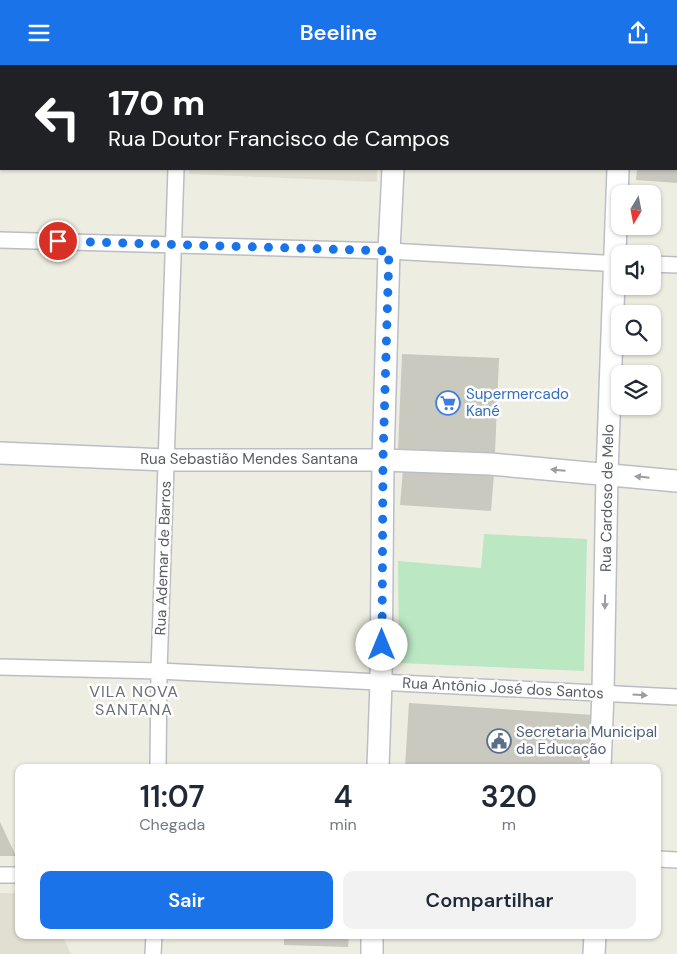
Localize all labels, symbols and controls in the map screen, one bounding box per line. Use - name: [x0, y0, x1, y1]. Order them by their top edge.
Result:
- text: Beeline: [300, 18, 377, 47]
- icon: menu: [25, 19, 53, 47]
- icon: share: [624, 19, 652, 47]
- text: 170 m: [108, 80, 205, 126]
- icon: left: [25, 85, 90, 150]
- text: Rua Doutor Francisco de Campos: [108, 124, 450, 153]
- north arrow: [611, 185, 661, 235]
- map controls: [611, 185, 661, 415]
- pin: [37, 220, 79, 262]
- icon: arrive: [44, 227, 72, 255]
- button: sound: [611, 245, 661, 295]
- button: search: [611, 305, 661, 355]
- button: layers: [611, 365, 661, 415]
- place label: Supermercado Kané: [466, 384, 569, 421]
- supermarket icon: Supermercado Kané: [435, 390, 461, 416]
- street label: Rua Cardoso de Melo: [596, 424, 618, 572]
- street label: Rua Sebastião Mendes Santana: [140, 449, 358, 469]
- one-way arrow: [550, 466, 566, 474]
- one-way arrow: [634, 473, 650, 481]
- street label: Rua Ademar de Barros: [150, 480, 176, 636]
- one-way arrow: [600, 595, 608, 611]
- position arrow: [355, 618, 407, 670]
- street label: Rua Antônio José dos Santos: [402, 673, 604, 703]
- district label: VILA NOVA SANTANA: [89, 681, 179, 720]
- one-way arrow: [632, 692, 648, 700]
- place label: Secretaria Municipal da Educação: [516, 722, 657, 759]
- public building icon: Secretaria Municipal da Educação: [486, 728, 512, 754]
- text: 11:07: [140, 777, 205, 816]
- text: 4: [333, 777, 353, 816]
- text: 320: [481, 777, 537, 816]
- text: Chegada: [139, 814, 205, 835]
- text: min: [329, 814, 357, 835]
- text: m: [502, 814, 516, 835]
- button: Sair: [40, 871, 333, 929]
- button: Compartilhar: [343, 871, 636, 929]

